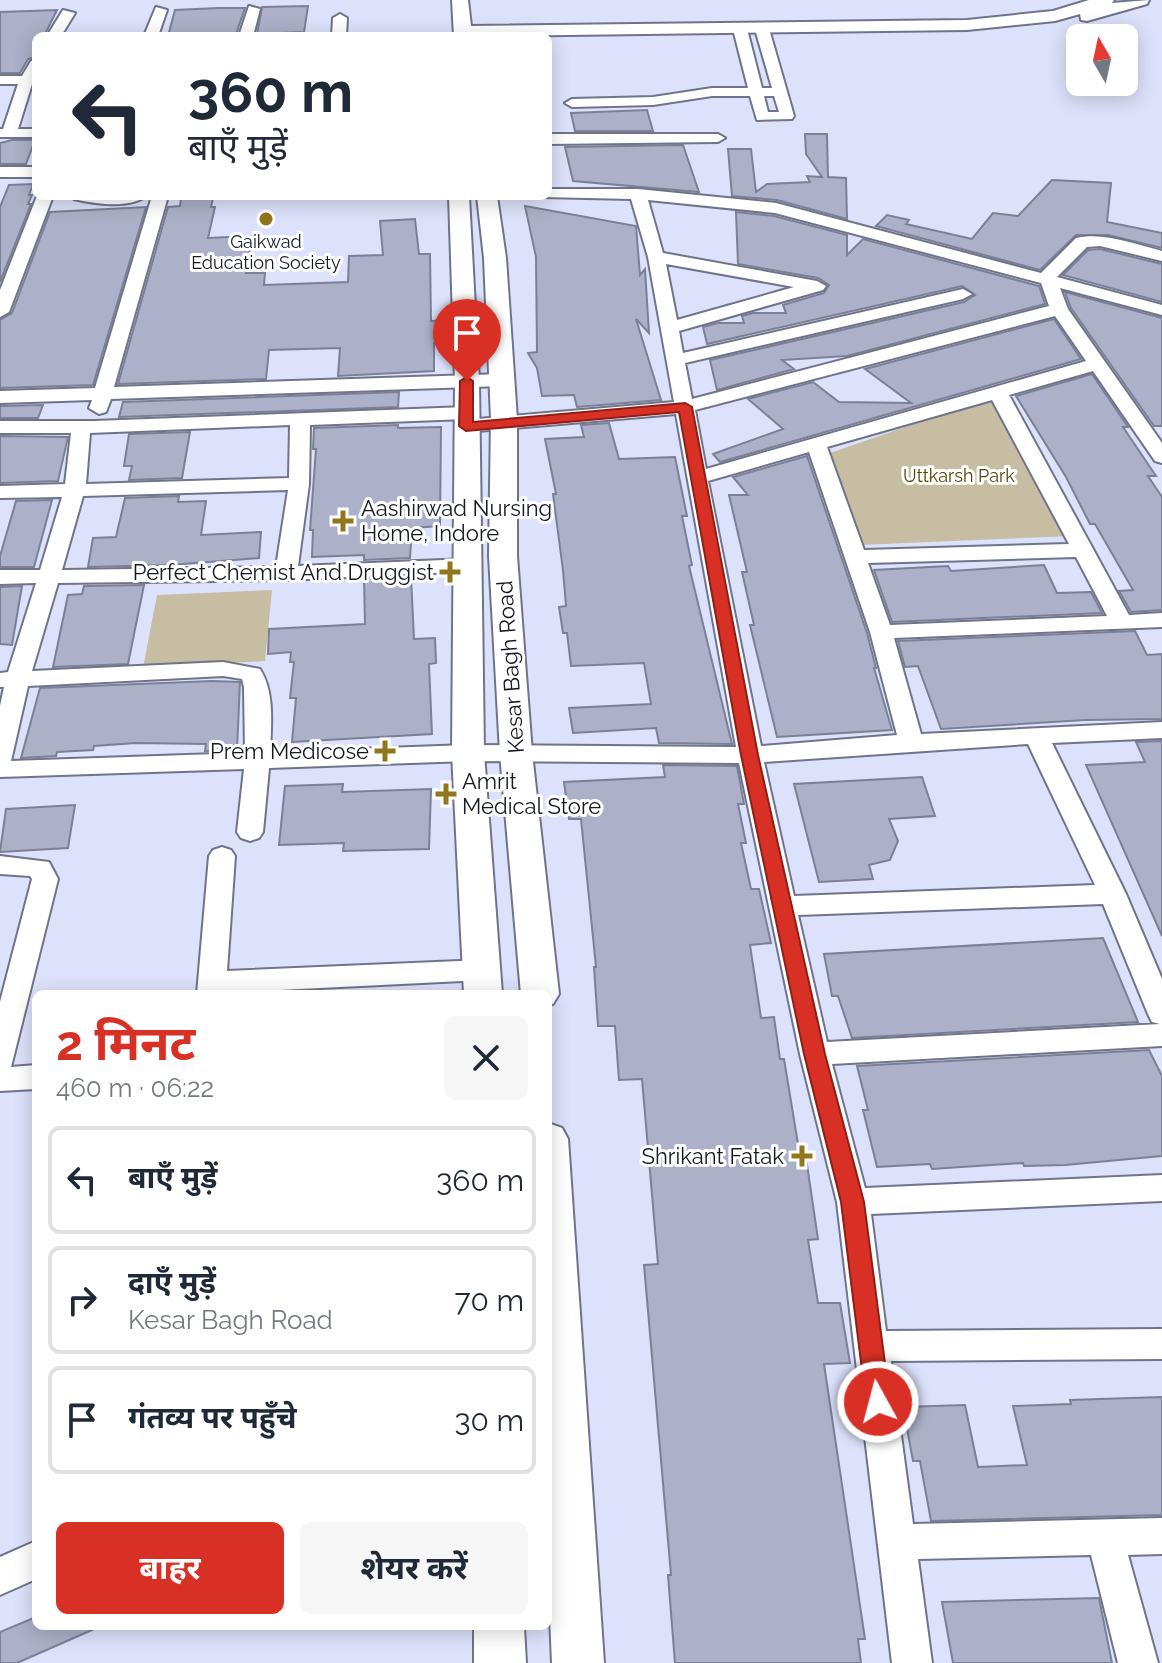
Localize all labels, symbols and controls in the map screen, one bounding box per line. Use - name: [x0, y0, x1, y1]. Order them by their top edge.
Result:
- north arrow: [1066, 24, 1138, 96]
- map controls: [1066, 24, 1138, 96]
- text: 360 m: [188, 59, 353, 125]
- icon: left: [56, 64, 160, 168]
- text: बाएँ मुड़ें: [188, 126, 288, 168]
- marker: Gaikwad Education Society: [257, 210, 275, 228]
- place label: Gaikwad Education Society: [191, 231, 341, 273]
- pin: [433, 299, 501, 381]
- icon: arrive: [445, 311, 489, 355]
- park label: Uttkarsh Park: [903, 465, 1015, 486]
- place label: Aashirwad Nursing Home, Indore: [361, 495, 552, 546]
- marker: Aashirwad Nursing Home, Indore: [332, 510, 354, 532]
- place label: Perfect Chemist And Druggist: [133, 559, 435, 585]
- marker: Perfect Chemist And Druggist: [441, 563, 459, 581]
- street label: Kesar Bagh Road: [491, 580, 529, 754]
- place label: Prem Medicose: [210, 738, 369, 764]
- marker: Prem Medicose: [376, 742, 394, 760]
- place label: Amrit Medical Store: [462, 768, 601, 819]
- marker: Amrit Medical Store: [437, 785, 455, 803]
- text: 2 मिनट: [56, 1015, 195, 1071]
- button: close: [444, 1016, 528, 1100]
- text: 460 m · 06:22: [56, 1073, 214, 1103]
- place label: Shrikant Fatak: [642, 1143, 784, 1169]
- marker: Shrikant Fatak: [791, 1145, 813, 1167]
- icon: left: [60, 1158, 104, 1202]
- text: बाएँ मुड़ें: [128, 1160, 217, 1195]
- text: 360 m: [436, 1163, 524, 1198]
- text: दाएँ मुड़ें: [128, 1265, 216, 1300]
- icon: right: [60, 1278, 104, 1322]
- text: 70 m: [454, 1283, 524, 1318]
- text: Kesar Bagh Road: [128, 1305, 333, 1335]
- position arrow: [836, 1360, 920, 1444]
- icon: arrive: [60, 1398, 104, 1442]
- text: गंतव्य पर पहुँचे: [128, 1400, 297, 1435]
- text: 30 m: [454, 1403, 524, 1438]
- button: बाहर: [56, 1522, 284, 1614]
- button: शेयर करें: [300, 1522, 528, 1614]

